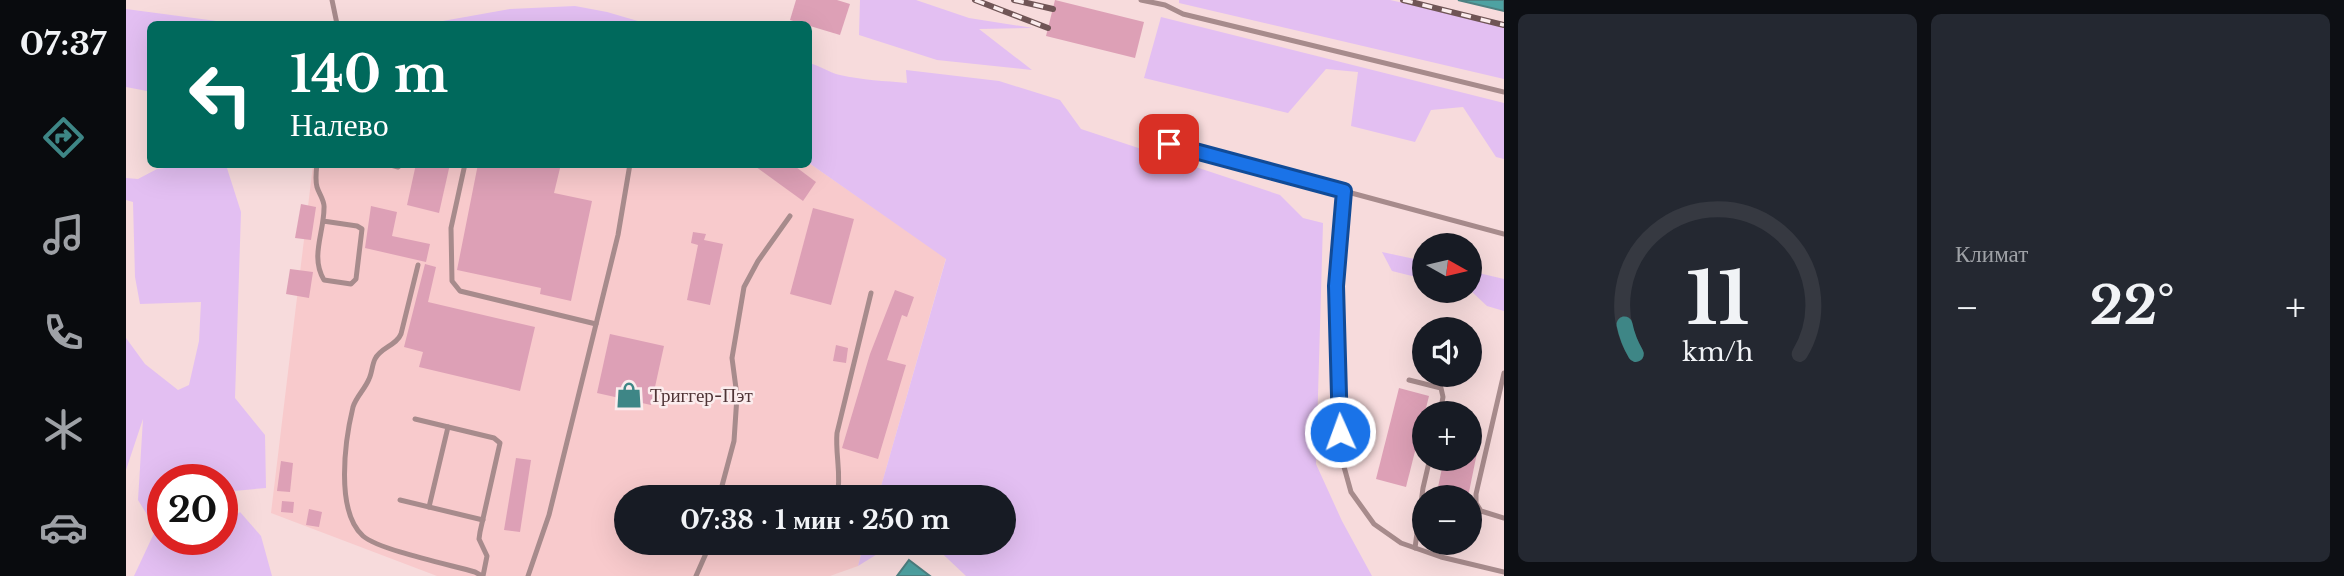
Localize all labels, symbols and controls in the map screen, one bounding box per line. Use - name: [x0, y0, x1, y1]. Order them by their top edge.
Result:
- text: 07:37: [20, 24, 106, 64]
- text: 140 m: [290, 44, 448, 105]
- icon: left: [175, 49, 266, 140]
- text: Налево: [290, 105, 389, 145]
- icon: directions: [39, 113, 88, 162]
- pin: [1139, 114, 1199, 174]
- icon: arrive: [1150, 125, 1188, 163]
- icon: music: [39, 210, 88, 259]
- north arrow: [1412, 233, 1482, 303]
- map controls: [1412, 233, 1482, 555]
- text: Климат: [1955, 240, 2028, 268]
- text: 11: [1686, 253, 1749, 344]
- text: 22°: [2090, 274, 2175, 338]
- text: −: [1955, 284, 1979, 331]
- text: +: [2285, 284, 2306, 331]
- icon: phone: [39, 308, 88, 357]
- button: sound: [1412, 317, 1482, 387]
- text: km/h: [1682, 337, 1753, 368]
- shop icon: Триггер-Пэт: [614, 380, 644, 410]
- place label: Триггер-Пэт: [650, 384, 753, 407]
- position arrow: [1303, 395, 1377, 469]
- button: +: [1412, 401, 1482, 471]
- icon: climate: [39, 405, 88, 454]
- speed limit sign: 20: [147, 464, 238, 555]
- button: −: [1412, 485, 1482, 555]
- icon: car: [39, 503, 88, 552]
- text: 07:38 · 1 мин · 250 m: [680, 504, 950, 536]

